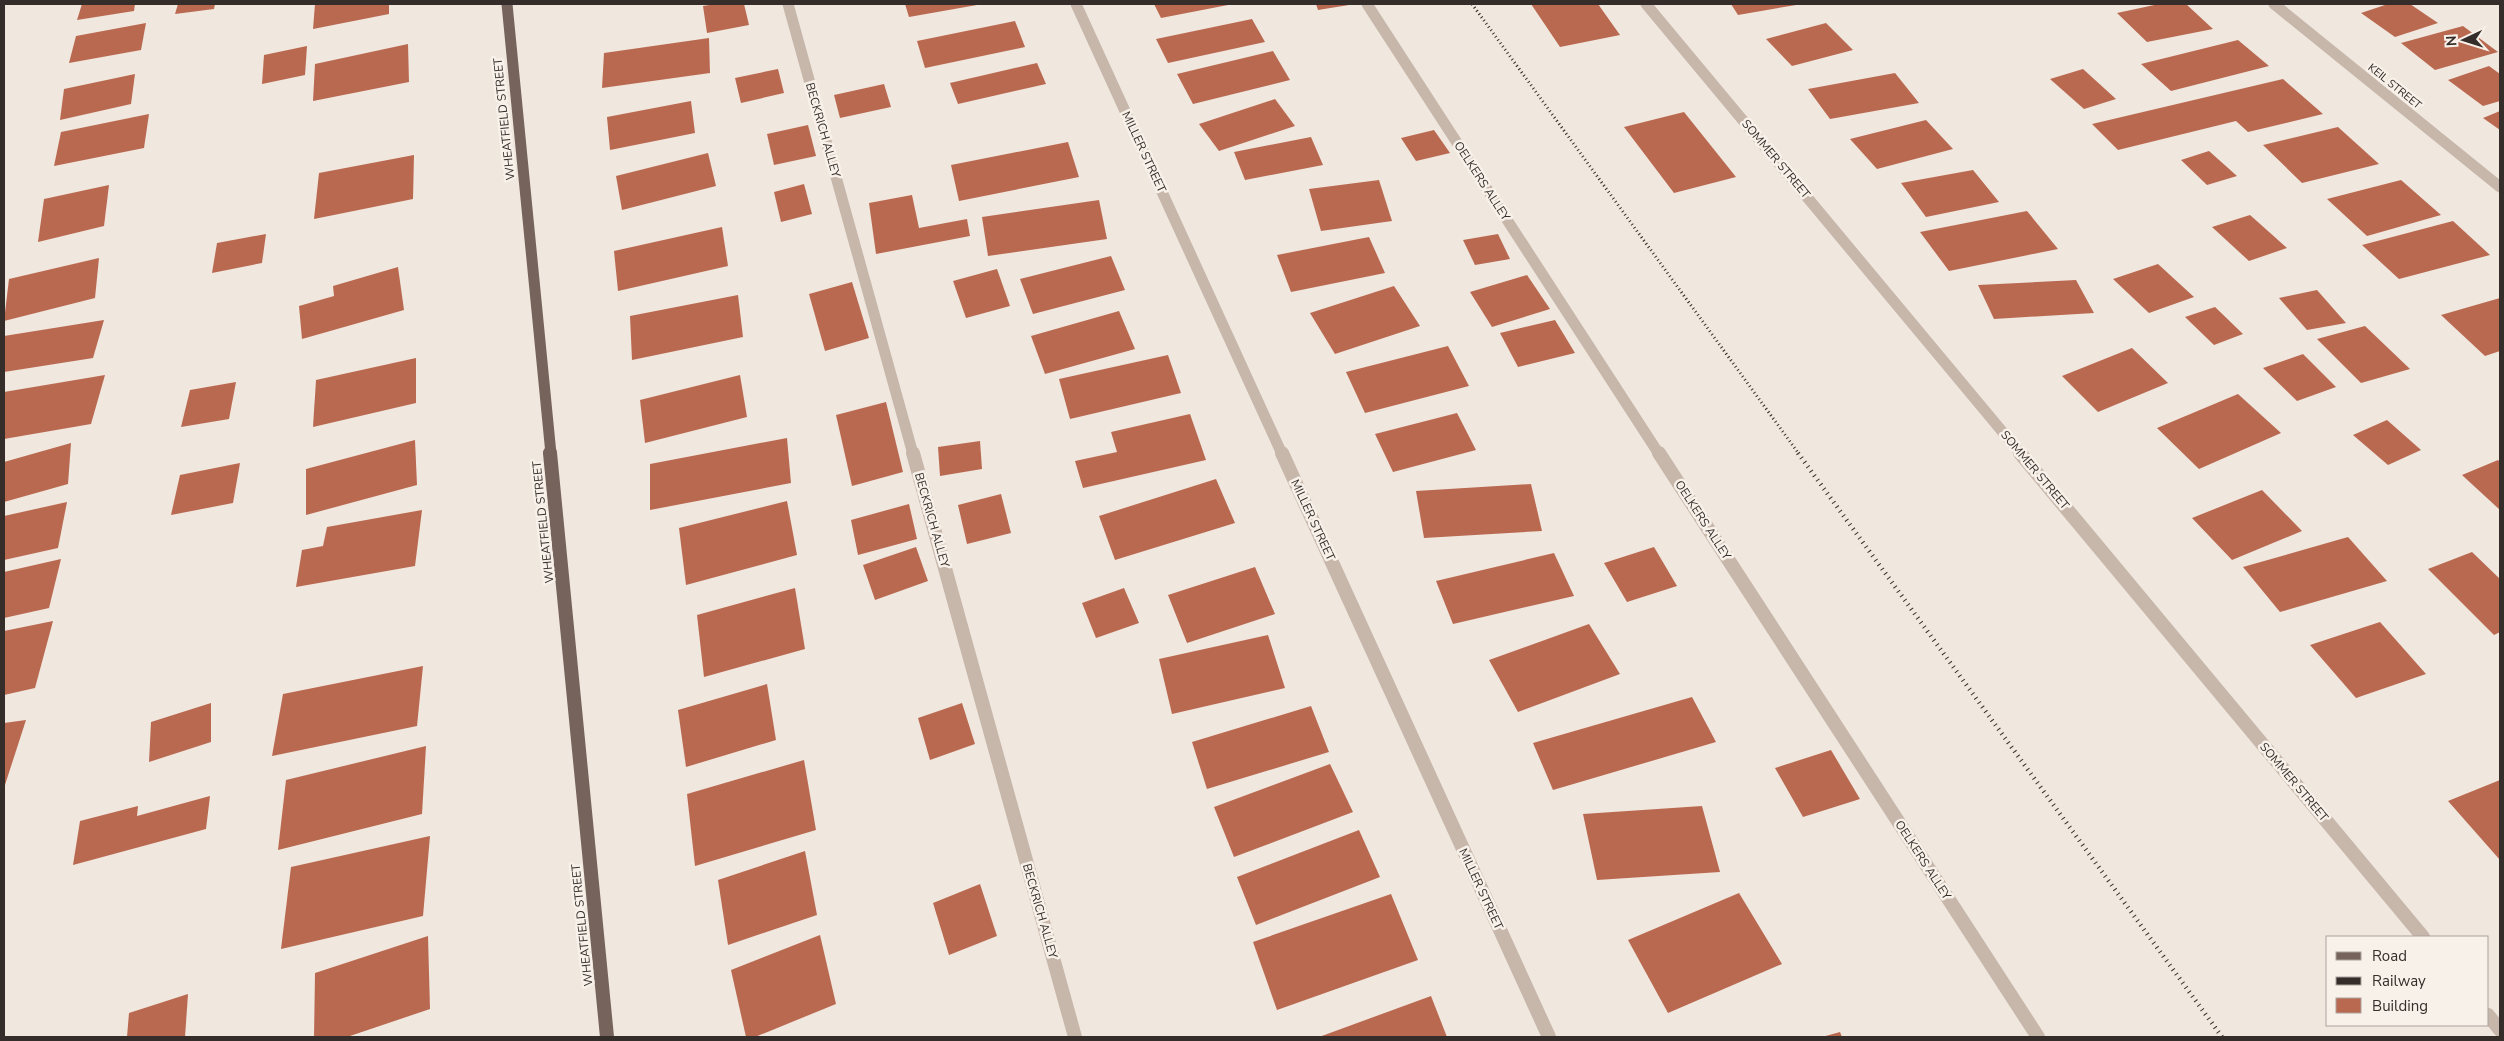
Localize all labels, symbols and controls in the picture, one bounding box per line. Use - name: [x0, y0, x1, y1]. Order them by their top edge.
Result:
- north arrow: [2439, 15, 2489, 65]
- text: N: [2442, 35, 2461, 47]
- street label: WHEATFIELD STREET: [490, 56, 518, 181]
- street label: KEIL STREET: [2365, 60, 2425, 113]
- street label: BECKRICH ALLEY: [802, 81, 844, 180]
- street label: MILLER STREET: [1118, 109, 1170, 196]
- street label: SOMMER STREET: [1738, 116, 1814, 203]
- street label: OELKERS ALLEY: [1450, 138, 1514, 224]
- street label: SOMMER STREET: [1997, 427, 2073, 514]
- street label: WHEATFIELD STREET: [529, 459, 557, 584]
- street label: BECKRICH ALLEY: [911, 471, 953, 570]
- street label: MILLER STREET: [1287, 477, 1339, 564]
- street label: OELKERS ALLEY: [1671, 477, 1735, 563]
- street label: SOMMER STREET: [2256, 739, 2332, 826]
- street label: OELKERS ALLEY: [1891, 817, 1955, 903]
- street label: MILLER STREET: [1455, 846, 1507, 933]
- street label: WHEATFIELD STREET: [568, 862, 596, 987]
- street label: BECKRICH ALLEY: [1019, 862, 1061, 961]
- legend: [2326, 936, 2489, 1026]
- text: Road: [2372, 946, 2407, 966]
- text: Railway: [2372, 971, 2426, 991]
- text: Building: [2372, 996, 2428, 1016]

